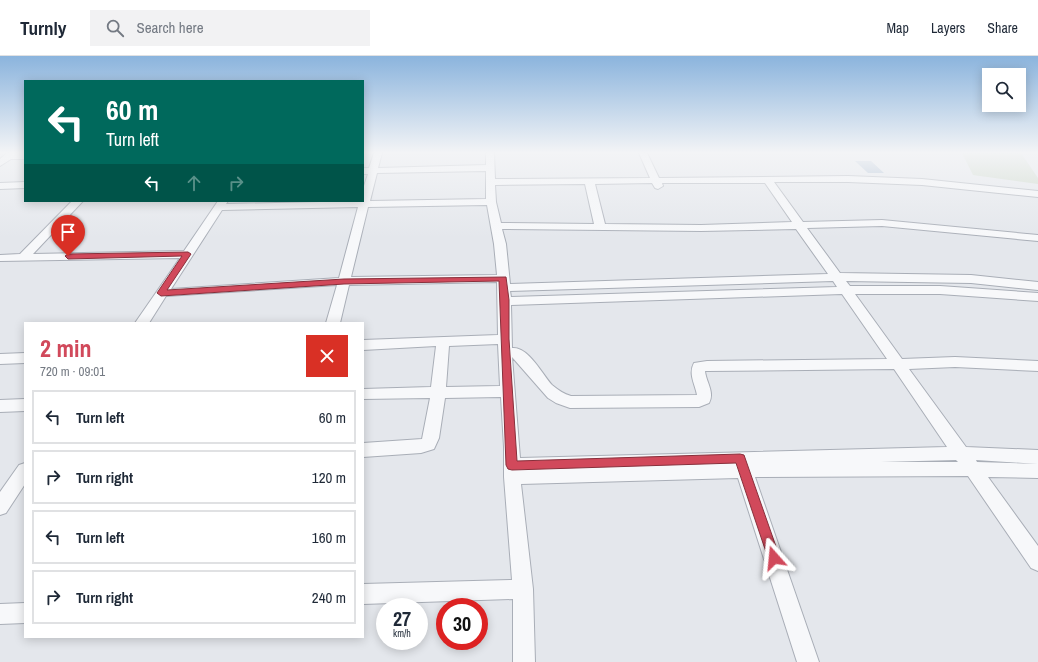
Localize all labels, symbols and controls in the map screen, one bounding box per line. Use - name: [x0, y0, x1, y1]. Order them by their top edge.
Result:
- search box: [90, 10, 370, 46]
- text: Turnly: [20, 15, 66, 41]
- icon: search: [104, 17, 126, 39]
- text: Search here: [136, 17, 204, 38]
- text: Map: [887, 19, 909, 37]
- text: Layers: [931, 19, 965, 37]
- text: Share: [987, 19, 1018, 37]
- map controls: [982, 68, 1026, 112]
- button: search: [982, 68, 1026, 112]
- text: 60 m: [106, 91, 158, 129]
- icon: left: [40, 96, 92, 148]
- text: Turn left: [106, 127, 159, 152]
- icon: left: [141, 172, 163, 194]
- icon: ahead: [183, 172, 205, 194]
- icon: right: [225, 172, 247, 194]
- pin: [51, 215, 85, 256]
- icon: arrive: [57, 221, 79, 243]
- text: 2 min: [40, 332, 91, 364]
- button: close: [306, 335, 348, 377]
- text: 720 m · 09:01: [40, 363, 105, 380]
- icon: left: [42, 406, 64, 428]
- text: Turn left: [76, 407, 124, 428]
- text: 60 m: [319, 407, 346, 428]
- icon: right: [42, 466, 64, 488]
- text: Turn right: [76, 467, 133, 488]
- text: 120 m: [312, 467, 346, 488]
- icon: left: [42, 526, 64, 548]
- text: Turn left: [76, 527, 124, 548]
- text: 160 m: [312, 527, 346, 548]
- position arrow: [753, 537, 795, 579]
- icon: right: [42, 586, 64, 608]
- text: Turn right: [76, 587, 133, 608]
- text: 240 m: [312, 587, 346, 608]
- speed limit sign: 30: [436, 598, 488, 650]
- text: 27: [393, 605, 411, 632]
- text: km/h: [393, 627, 411, 640]

